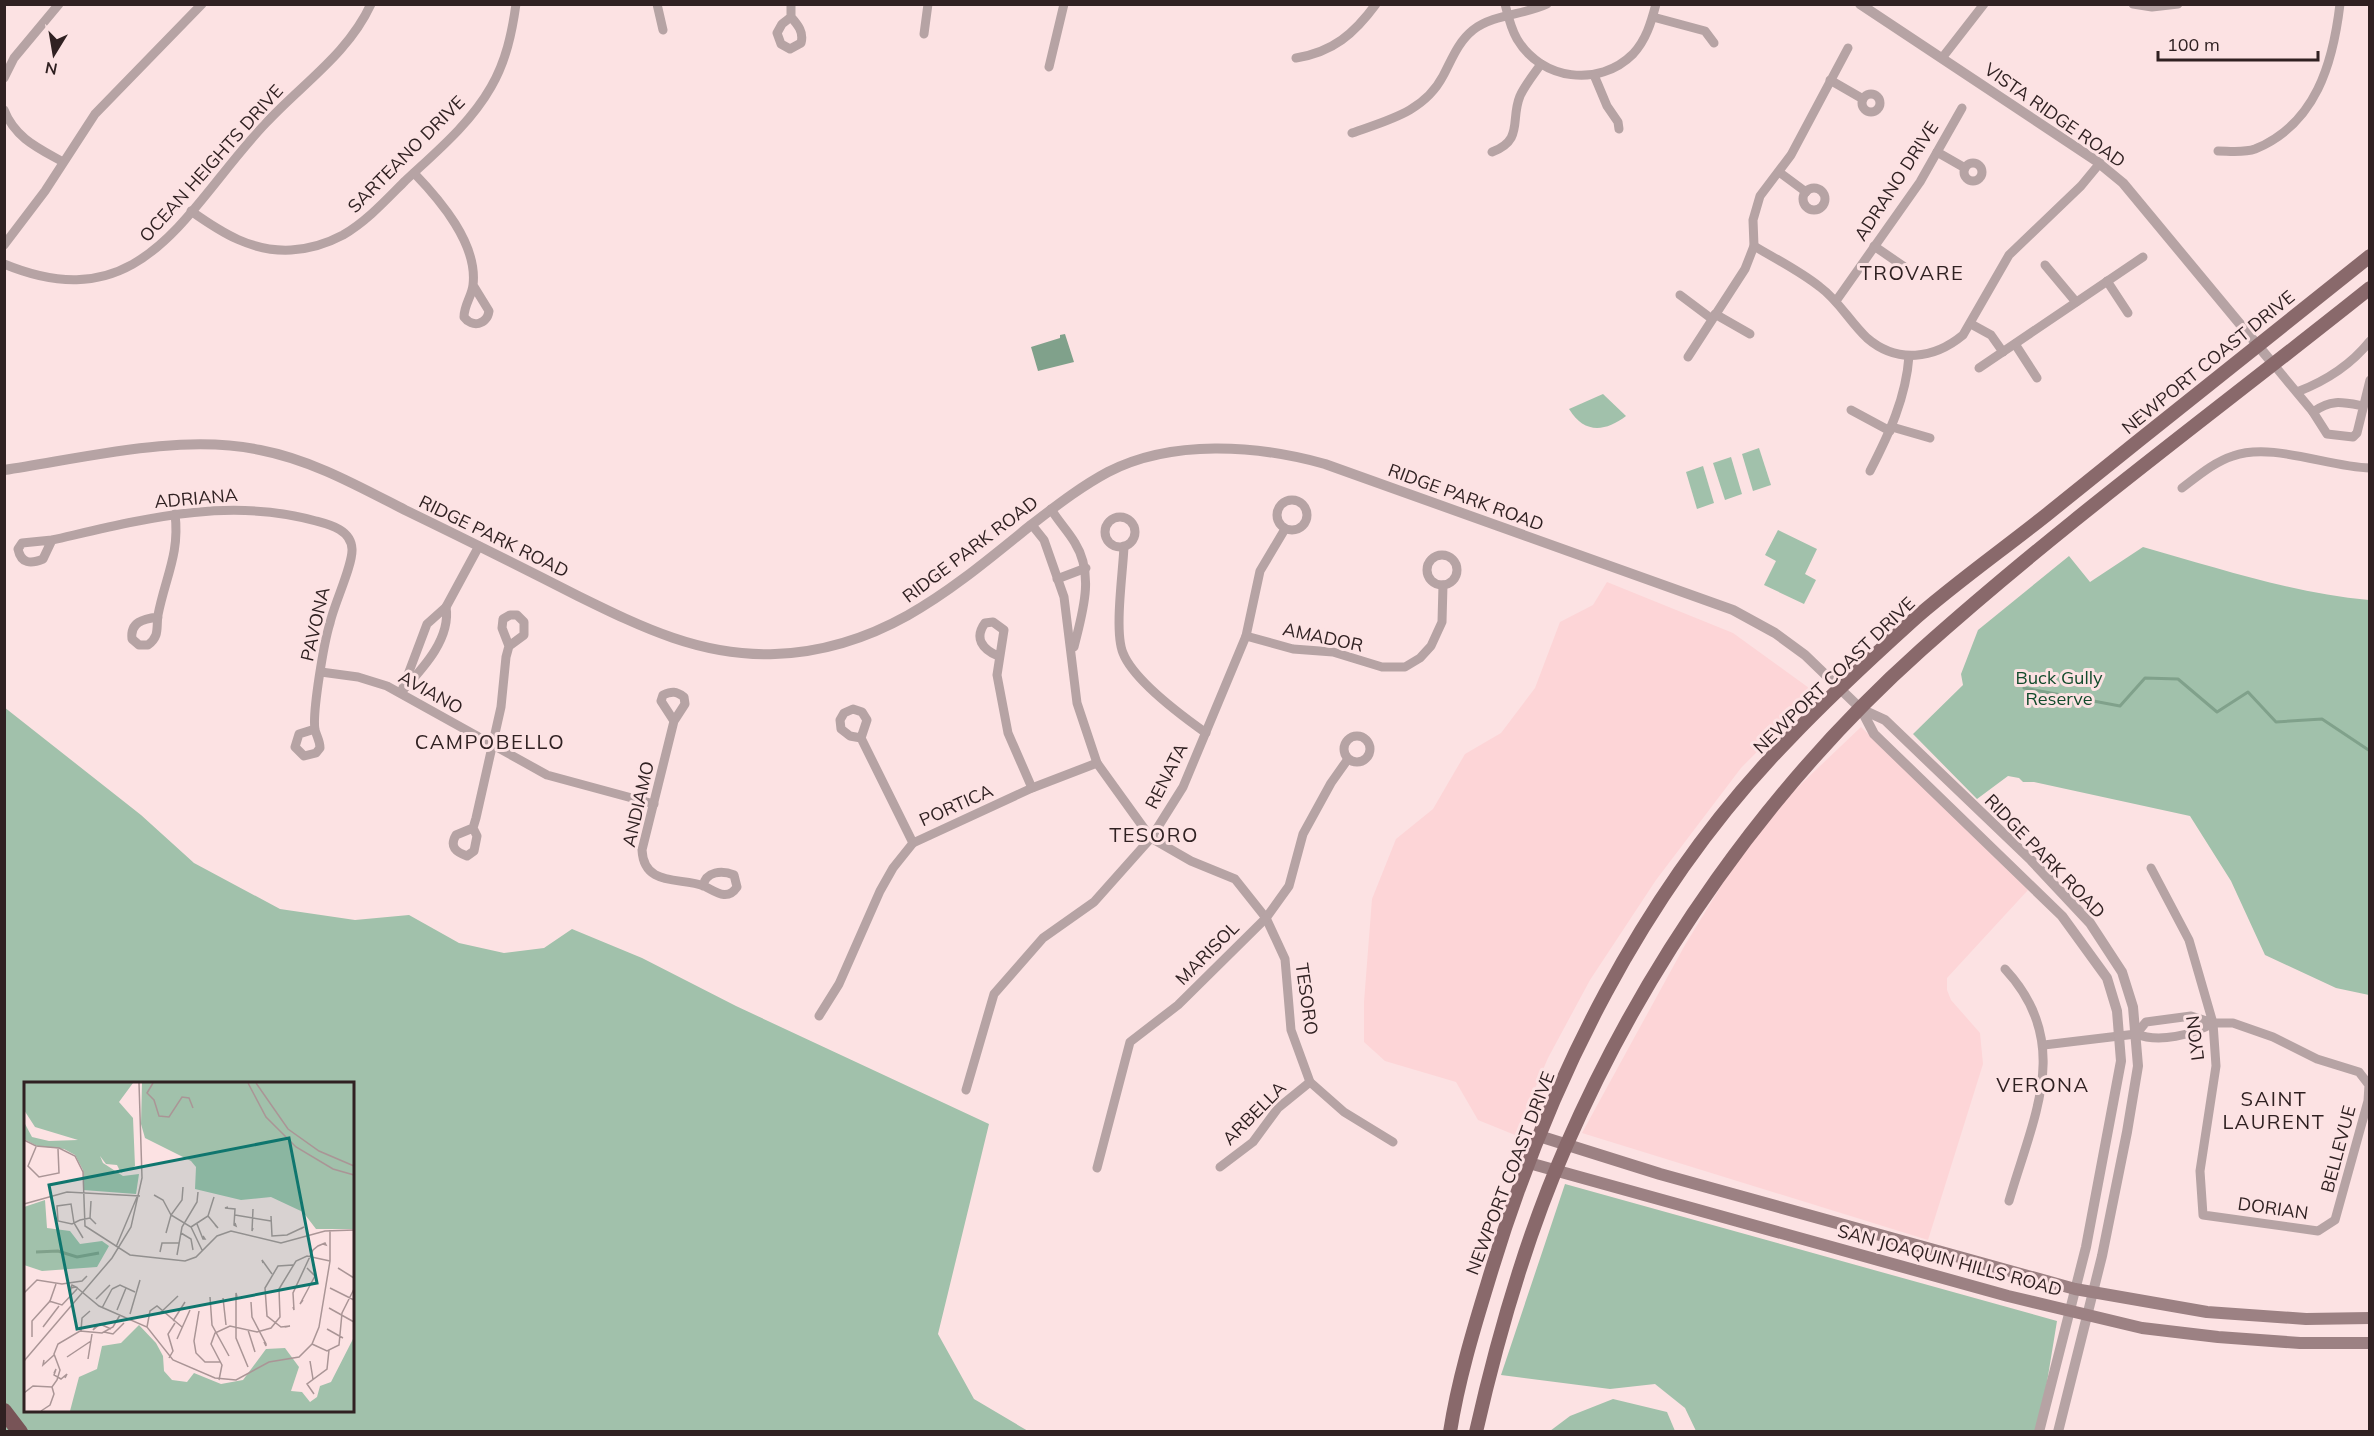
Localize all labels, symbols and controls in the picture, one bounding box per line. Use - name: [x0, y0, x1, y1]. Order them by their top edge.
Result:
- north arrow: [24, 24, 84, 84]
- scale bar: [2158, 24, 2318, 62]
- text: 100 m: [2167, 33, 2220, 56]
- text: N: [43, 58, 59, 80]
- street label: VISTA RIDGE ROAD: [1980, 58, 2130, 172]
- street label: OCEAN HEIGHTS DRIVE: [134, 80, 288, 246]
- street label: SARTEANO DRIVE: [342, 90, 470, 218]
- street label: ADRANO DRIVE: [1849, 117, 1943, 245]
- district label: TROVARE: [1860, 260, 1964, 285]
- street label: NEWPORT COAST DRIVE: [2117, 285, 2299, 439]
- street label: RIDGE PARK ROAD: [1385, 458, 1547, 536]
- street label: ADRIANA: [153, 483, 239, 513]
- street label: RIDGE PARK ROAD: [415, 490, 573, 582]
- street label: RIDGE PARK ROAD: [898, 490, 1042, 608]
- street label: PAVONA: [295, 585, 335, 663]
- street label: NEWPORT COAST DRIVE: [1748, 592, 1920, 758]
- street label: AMADOR: [1281, 617, 1365, 657]
- street label: AVIANO: [395, 665, 467, 719]
- park label: Buck Gully Reserve: [2015, 666, 2103, 710]
- district label: CAMPOBELLO: [415, 729, 565, 754]
- street label: RENATA: [1140, 739, 1192, 813]
- street label: ANDIAMO: [617, 759, 659, 849]
- street label: PORTICA: [916, 779, 996, 831]
- street label: RIDGE PARK ROAD: [1980, 789, 2110, 923]
- district label: TESORO: [1109, 822, 1199, 847]
- street label: MARISOL: [1170, 916, 1244, 990]
- street label: TESORO: [1291, 961, 1323, 1037]
- street label: LYON: [2181, 1014, 2209, 1062]
- street label: NEWPORT COAST DRIVE: [1461, 1068, 1559, 1278]
- district label: VERONA: [1996, 1072, 2090, 1097]
- street label: ARBELLA: [1217, 1076, 1291, 1150]
- inset map: [24, 1082, 354, 1412]
- district label: SAINT LAURENT: [2223, 1086, 2325, 1134]
- street label: BELLEVUE: [2315, 1103, 2361, 1195]
- street label: DORIAN: [2236, 1192, 2310, 1224]
- street label: SAN JOAQUIN HILLS ROAD: [1835, 1219, 2065, 1301]

